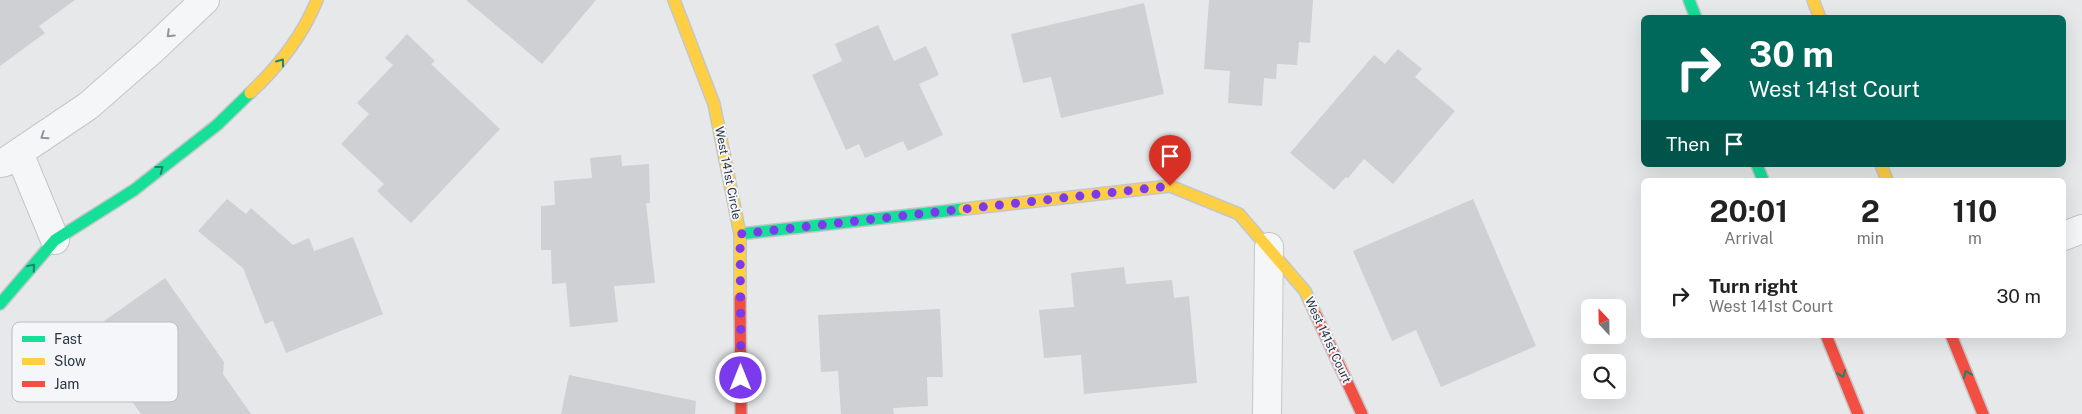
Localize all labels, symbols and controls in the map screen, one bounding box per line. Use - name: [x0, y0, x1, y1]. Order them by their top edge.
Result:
- one-way arrow: [166, 28, 175, 37]
- text: 30 m: [1749, 34, 1834, 75]
- icon: right: [1666, 35, 1731, 100]
- one-way arrow: [275, 58, 284, 67]
- text: West 141st Court: [1749, 76, 1920, 102]
- street label: West 141st Circle: [712, 125, 744, 221]
- one-way arrow: [40, 130, 50, 139]
- icon: arrive: [1720, 130, 1748, 158]
- text: Then: [1666, 133, 1710, 155]
- pin: [1149, 135, 1191, 186]
- icon: arrive: [1156, 142, 1184, 170]
- one-way arrow: [154, 167, 163, 175]
- text: 20:01: [1710, 193, 1788, 229]
- text: 2: [1861, 193, 1880, 229]
- text: 110: [1952, 193, 1997, 229]
- text: Arrival: [1724, 229, 1774, 248]
- text: min: [1857, 229, 1884, 248]
- text: m: [1968, 229, 1982, 248]
- one-way arrow: [26, 264, 35, 273]
- text: Turn right: [1709, 275, 1798, 297]
- icon: right: [1666, 282, 1694, 310]
- text: 30 m: [1996, 285, 2041, 307]
- street label: West 141st Court: [1302, 295, 1354, 386]
- text: West 141st Court: [1709, 297, 1833, 316]
- north arrow: [1581, 299, 1626, 344]
- map controls: [1581, 299, 1626, 399]
- legend: [12, 322, 178, 402]
- text: Fast: [54, 331, 82, 347]
- position arrow: [714, 351, 766, 403]
- text: Slow: [54, 353, 86, 369]
- button: search: [1581, 354, 1626, 399]
- one-way arrow: [1836, 370, 1846, 378]
- one-way arrow: [1963, 371, 1973, 379]
- text: Jam: [54, 376, 79, 392]

